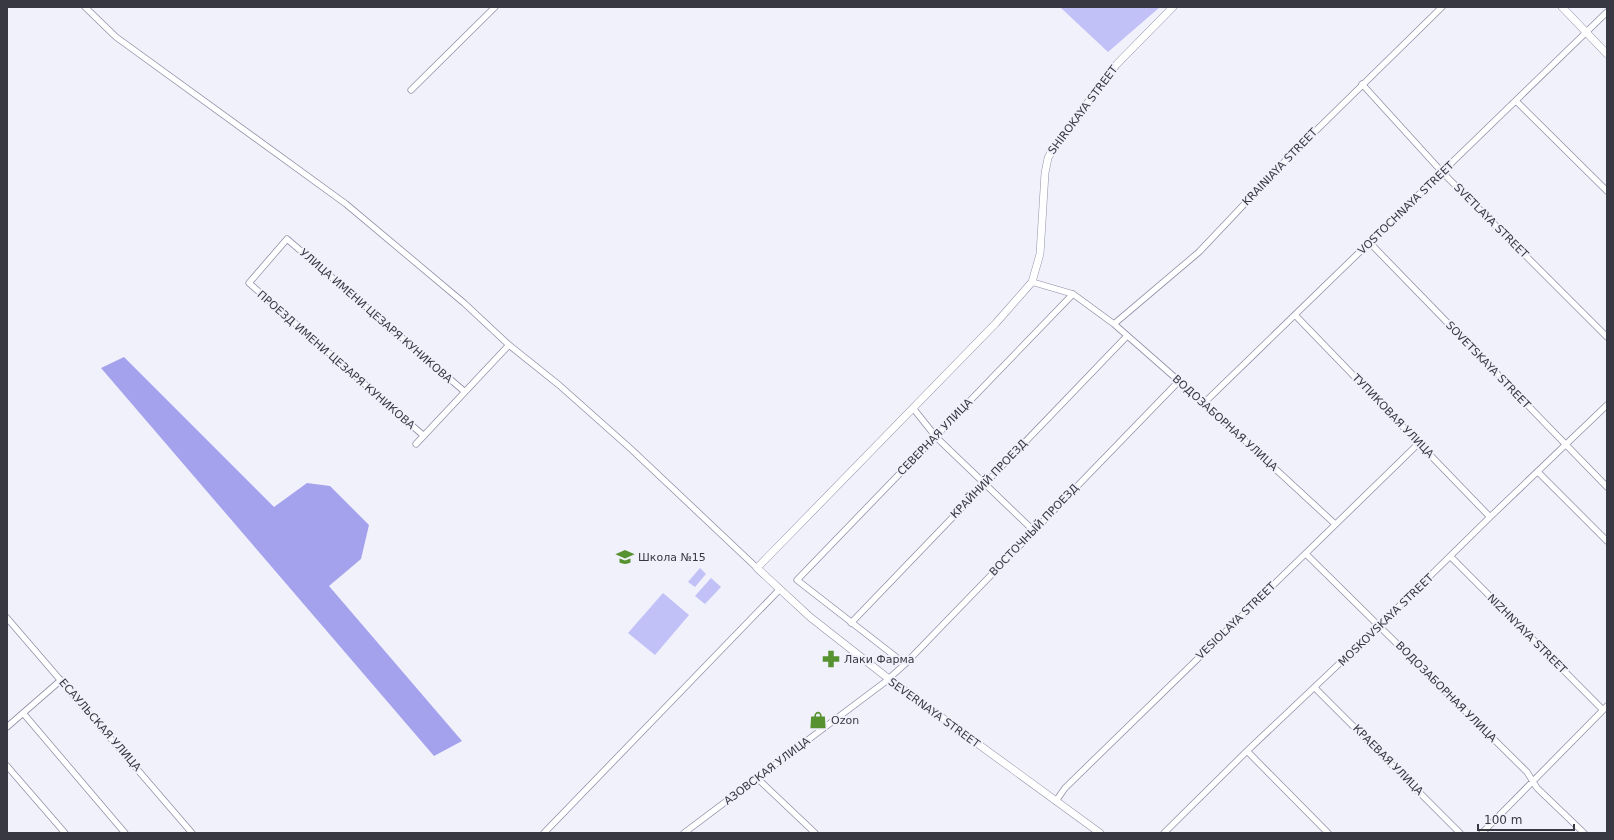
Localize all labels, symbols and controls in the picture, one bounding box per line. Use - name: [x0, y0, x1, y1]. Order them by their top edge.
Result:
- street label: SHIROKAYA STREET: [1046, 63, 1121, 157]
- street label: KRAINIAYA STREET: [1240, 126, 1320, 208]
- street label: VOSTOCHNAYA STREET: [1355, 159, 1457, 257]
- street label: SVETLAYA STREET: [1451, 181, 1531, 261]
- street label: УЛИЦА ИМЕНИ ЦЕЗАРЯ КУНИКОВА: [297, 246, 455, 386]
- street label: ПРОЕЗД ИМЕНИ ЦЕЗАРЯ КУНИКОВА: [254, 288, 418, 432]
- street label: SOVETSKAYA STREET: [1443, 319, 1533, 411]
- street label: ТУПИКОВАЯ УЛИЦА: [1349, 371, 1437, 461]
- street label: ВОДОЗАБОРНАЯ УЛИЦА: [1170, 372, 1281, 474]
- street label: СЕВЕРНАЯ УЛИЦА: [895, 395, 975, 478]
- street label: КРАЙНИЙ ПРОЕЗД: [948, 437, 1030, 521]
- street label: ВОСТОЧНЫЙ ПРОЕЗД: [987, 481, 1082, 579]
- school or university icon: Школа №15: [615, 547, 635, 567]
- place label: Школа №15: [638, 551, 706, 564]
- street label: MOSKOVSKAYA STREET: [1336, 571, 1436, 669]
- street label: VESIOLAYA STREET: [1194, 580, 1279, 662]
- street label: NIZHNYAYA STREET: [1485, 592, 1570, 677]
- street label: ВОДОЗАБОРНАЯ УЛИЦА: [1393, 639, 1499, 745]
- pharmacy icon: Лаки Фарма: [821, 649, 841, 669]
- place label: Лаки Фарма: [844, 653, 915, 666]
- street label: SEVERNAYA STREET: [886, 675, 982, 751]
- street label: ЕСАУЛЬСКАЯ УЛИЦА: [56, 676, 144, 774]
- shop icon: Ozon: [808, 710, 828, 730]
- place label: Ozon: [831, 714, 859, 727]
- street label: КРАЕВАЯ УЛИЦА: [1350, 722, 1426, 798]
- street label: АЗОВСКАЯ УЛИЦА: [721, 734, 813, 808]
- scale bar: [1478, 806, 1574, 832]
- text: 100 m: [1484, 813, 1522, 827]

